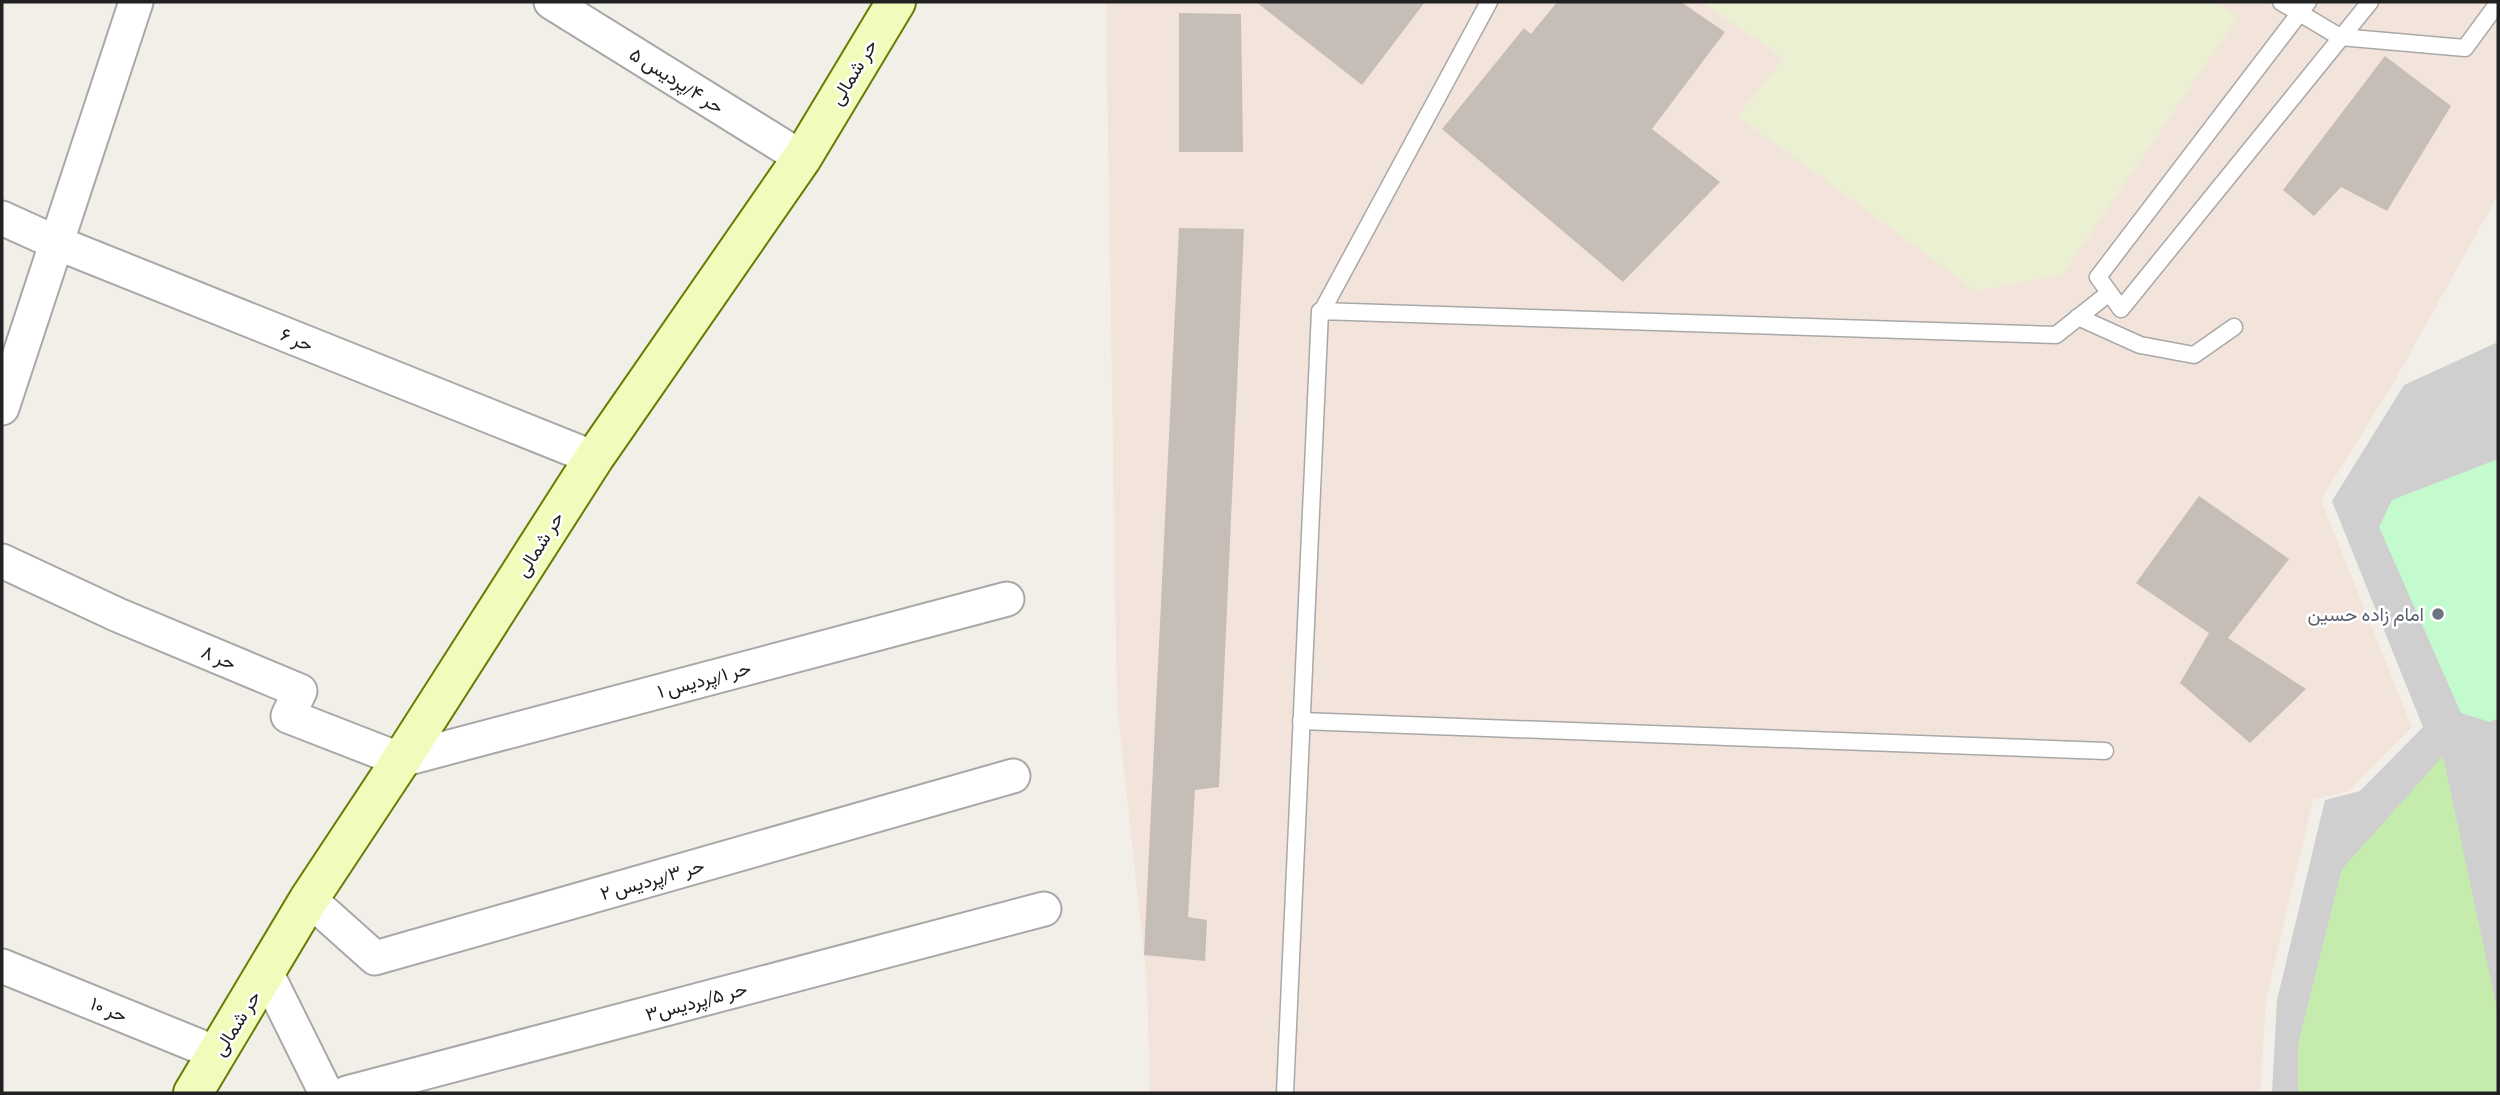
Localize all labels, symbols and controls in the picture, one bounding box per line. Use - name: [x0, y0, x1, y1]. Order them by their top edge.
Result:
- street label: حر شمالی: [824, 35, 882, 109]
- street label: حر ۴/پردیس ۵: [624, 42, 729, 120]
- street label: حر ۶: [277, 322, 317, 356]
- street label: حر شمالی: [510, 507, 568, 581]
- place label: امام زاده حسین: [2308, 602, 2424, 627]
- marker: امام زاده حسین: [2430, 606, 2446, 622]
- street label: حر ۸: [198, 639, 240, 675]
- street label: حر ۱/پردیس ۱: [655, 655, 754, 705]
- street label: حر ۳/پردیس ۲: [597, 853, 707, 907]
- street label: حر ۵/پردیس۳: [642, 976, 750, 1028]
- street label: حر شمالی: [207, 986, 265, 1060]
- street label: حر ۱۰: [87, 991, 131, 1027]

